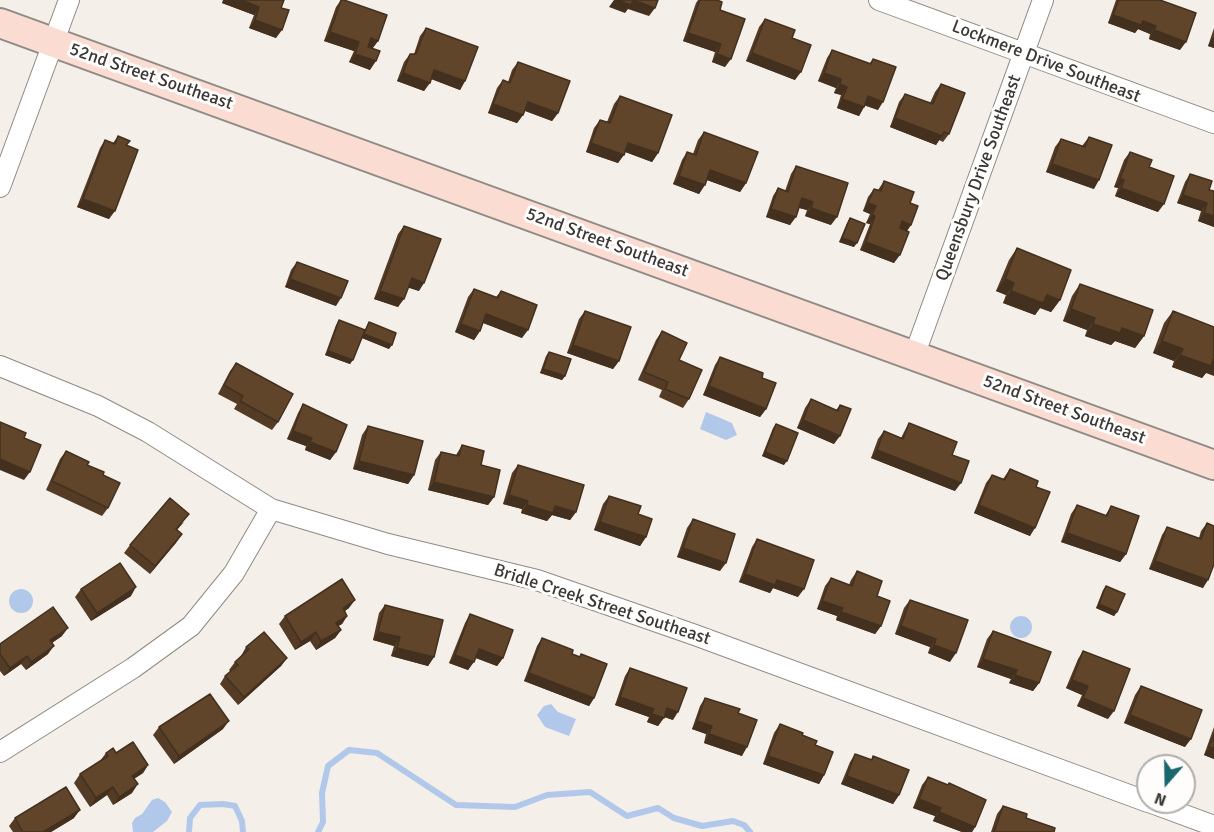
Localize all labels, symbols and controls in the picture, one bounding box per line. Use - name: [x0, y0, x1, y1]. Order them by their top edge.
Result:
- street label: Lockmere Drive Southeast: [949, 16, 1143, 108]
- street label: 52nd Street Southeast: [67, 39, 235, 115]
- street label: Queensbury Drive Southeast: [932, 72, 1026, 284]
- street label: 52nd Street Southeast: [523, 204, 691, 282]
- street label: 52nd Street Southeast: [980, 371, 1148, 449]
- street label: Bridle Creek Street Southeast: [491, 560, 713, 650]
- north arrow: [1136, 754, 1196, 814]
- text: N: [1152, 788, 1169, 810]

